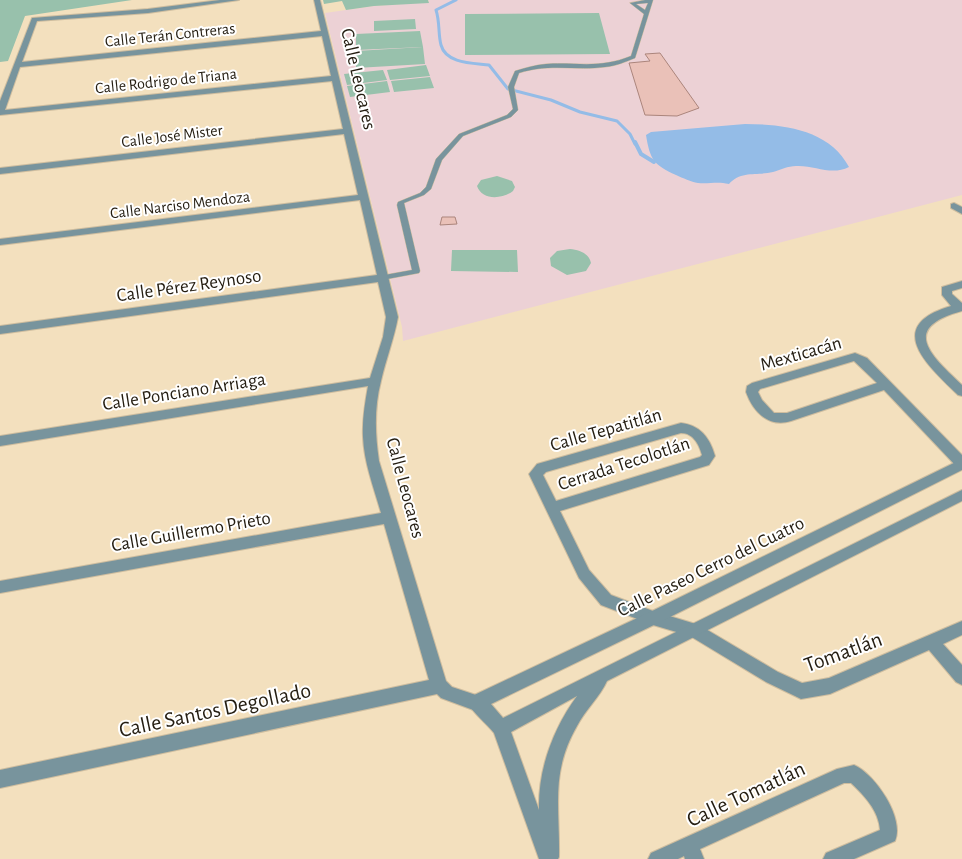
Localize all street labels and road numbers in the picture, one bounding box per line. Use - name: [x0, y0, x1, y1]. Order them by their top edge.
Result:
- street label: Calle Terán Contreras: [104, 20, 236, 50]
- street label: Calle Leocares: [337, 27, 379, 131]
- street label: Calle Rodrigo de Triana: [94, 66, 238, 96]
- street label: Calle José Mister: [120, 122, 224, 150]
- street label: Calle Narciso Mendoza: [109, 188, 251, 222]
- street label: Calle Pérez Reynoso: [115, 266, 263, 306]
- street label: Mexticacán: [758, 333, 844, 375]
- street label: Calle Ponciano Arriaga: [101, 370, 267, 414]
- street label: Calle Tepatitlán: [548, 405, 664, 455]
- street label: Cerrada Tecolotlán: [556, 434, 692, 494]
- street label: Calle Leocares: [382, 436, 428, 540]
- street label: Calle Guillermo Prieto: [110, 509, 272, 555]
- street label: Calle Paseo Cerro del Cuatro: [615, 513, 807, 621]
- street label: Tomatlán: [801, 628, 885, 676]
- street label: Calle Santos Degollado: [117, 679, 313, 741]
- street label: Calle Tomatlán: [683, 757, 809, 831]

